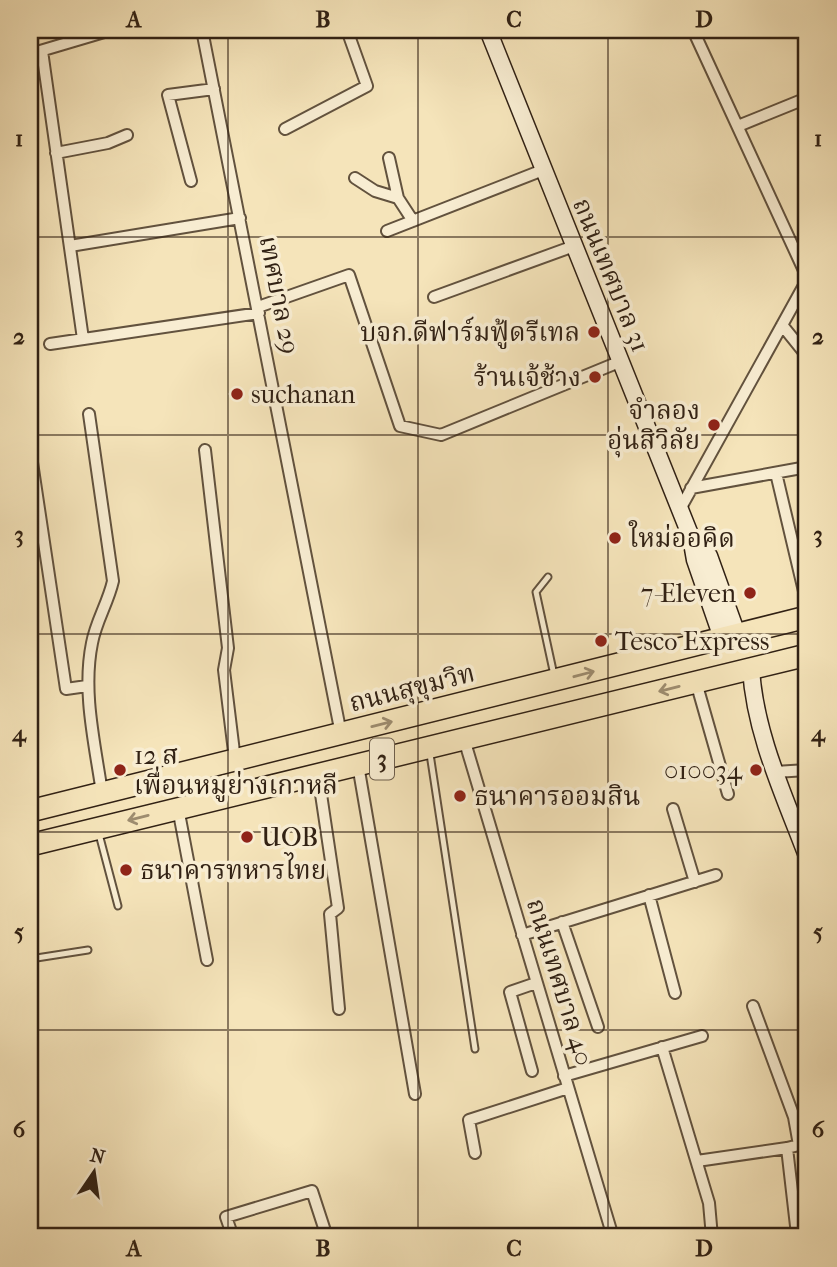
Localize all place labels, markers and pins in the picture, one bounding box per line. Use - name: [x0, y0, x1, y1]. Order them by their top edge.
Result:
- place label: บจก.ดีฟาร์มฟู้ดรีเทล: [360, 316, 580, 350]
- marker: บจก.ดีฟาร์มฟู้ดรีเทล: [586, 324, 602, 340]
- place label: ร้านเจ้ช้าง: [474, 362, 581, 393]
- marker: ร้านเจ้ช้าง: [587, 369, 603, 385]
- place label: suchanan: [251, 379, 355, 410]
- marker: suchanan: [229, 386, 245, 402]
- place label: จำลอง อุ่นสิวิลัย: [607, 395, 700, 458]
- marker: จำลอง อุ่นสิวิลัย: [706, 417, 722, 433]
- place label: ใหม่ออคิด: [628, 520, 735, 554]
- marker: ใหม่ออคิด: [607, 530, 623, 546]
- place label: 7-Eleven: [641, 578, 736, 609]
- marker: 7-Eleven: [742, 585, 758, 601]
- place label: Tesco Express: [615, 626, 769, 657]
- marker: Tesco Express: [593, 633, 609, 649]
- place label: 12 ส เพื่อนหมูย่างเกาหลี: [134, 740, 338, 803]
- place label: 010034: [664, 755, 743, 786]
- marker: 12 ส เพื่อนหมูย่างเกาหลี: [112, 762, 128, 778]
- marker: 010034: [748, 762, 764, 778]
- place label: ธนาคารออมสิน: [474, 781, 640, 812]
- marker: ธนาคารออมสิน: [452, 788, 468, 804]
- place label: UOB: [261, 822, 318, 853]
- marker: UOB: [239, 829, 255, 845]
- place label: ธนาคารทหารไทย: [140, 852, 326, 886]
- marker: ธนาคารทหารไทย: [118, 862, 134, 878]

